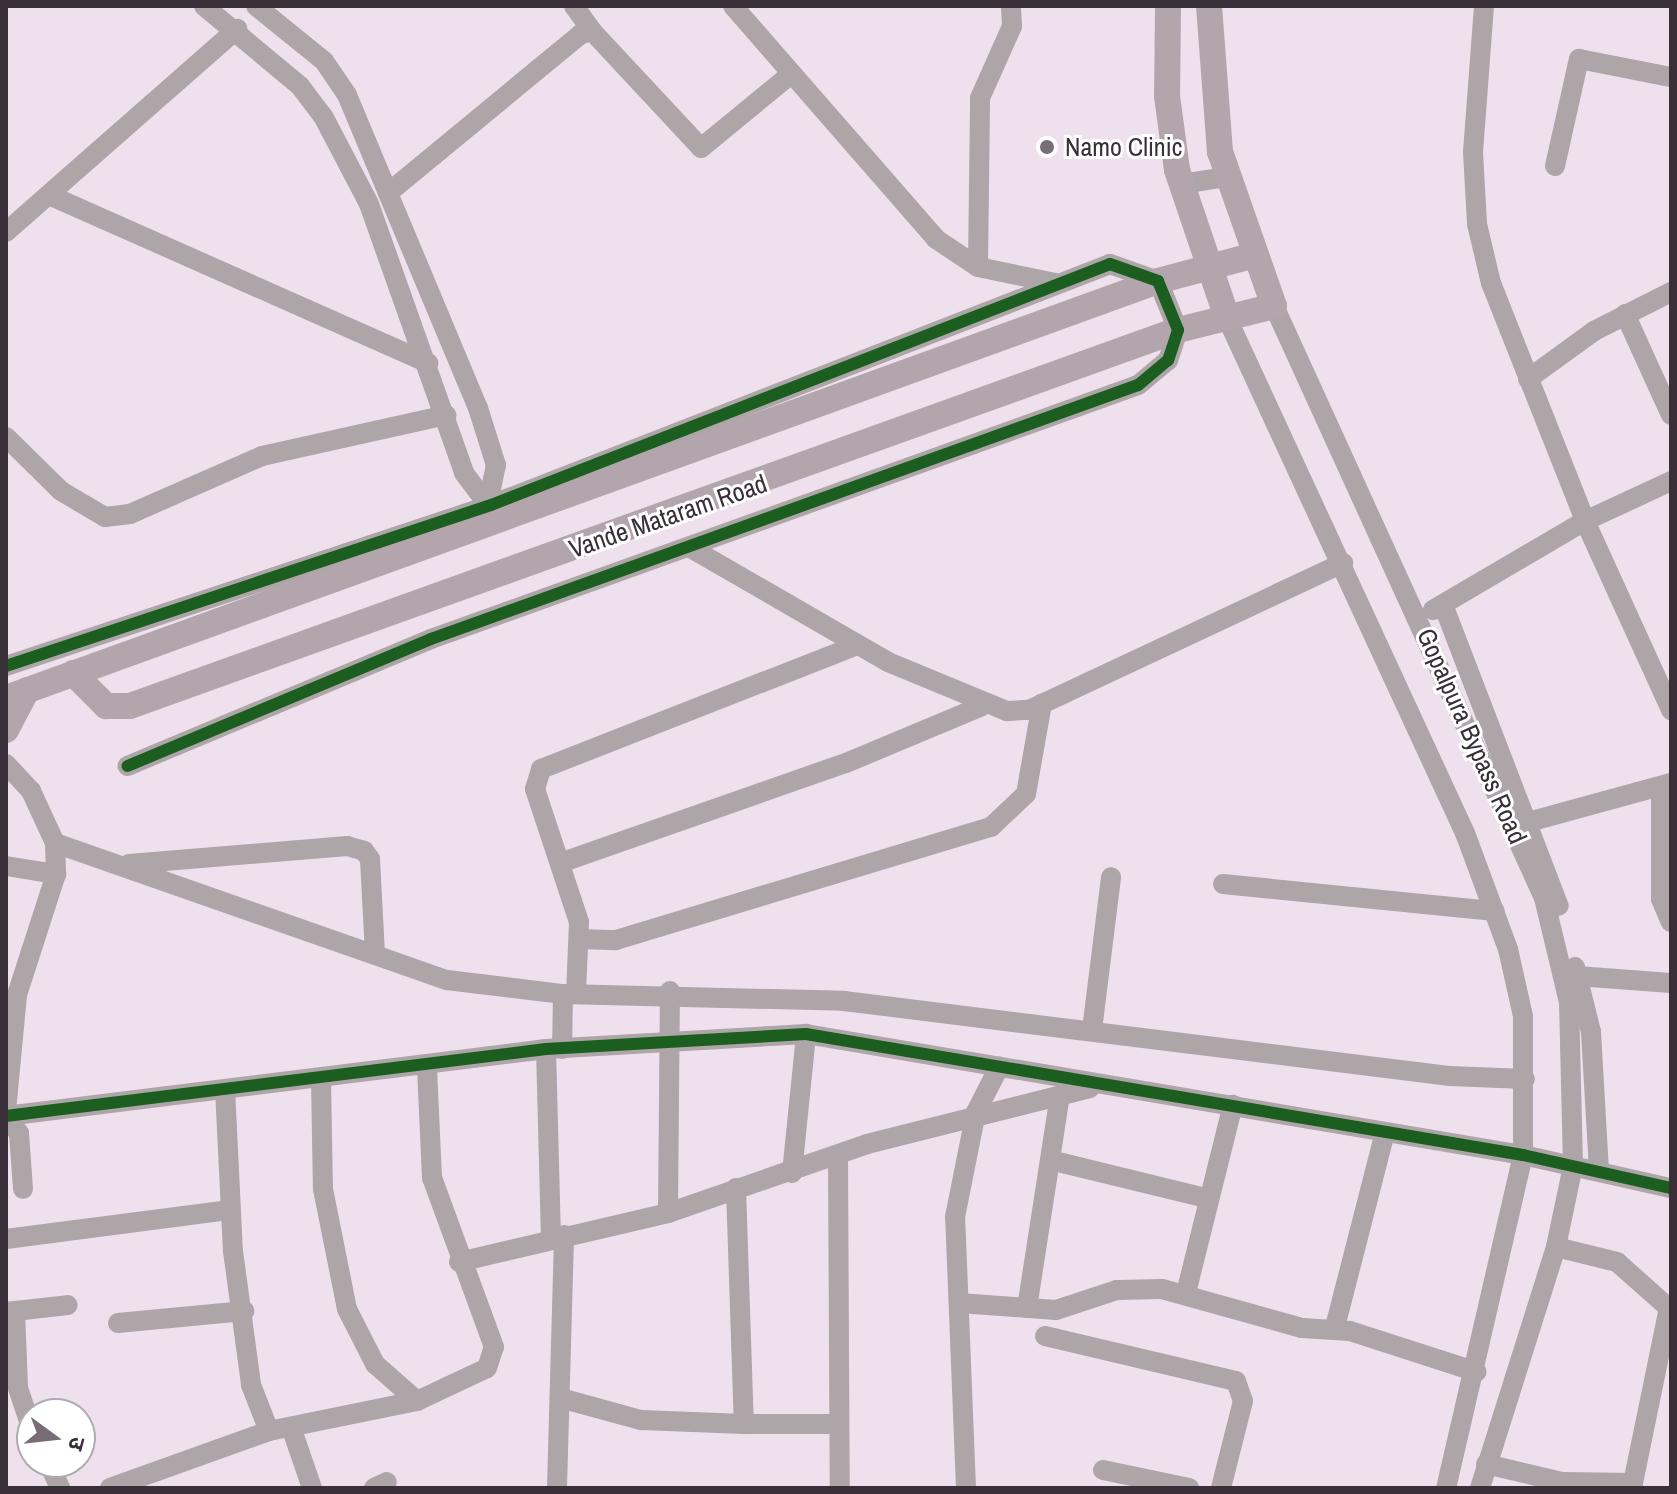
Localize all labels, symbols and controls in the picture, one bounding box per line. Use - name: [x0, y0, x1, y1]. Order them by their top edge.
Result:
- place label: Namo Clinic: [1065, 131, 1182, 163]
- marker: Namo Clinic: [1036, 136, 1058, 158]
- street label: Vande Mataram Road: [565, 468, 771, 564]
- street label: Gopalpura Bypass Road: [1411, 624, 1533, 848]
- north arrow: [16, 1398, 96, 1478]
- text: उ: [61, 1434, 93, 1454]

